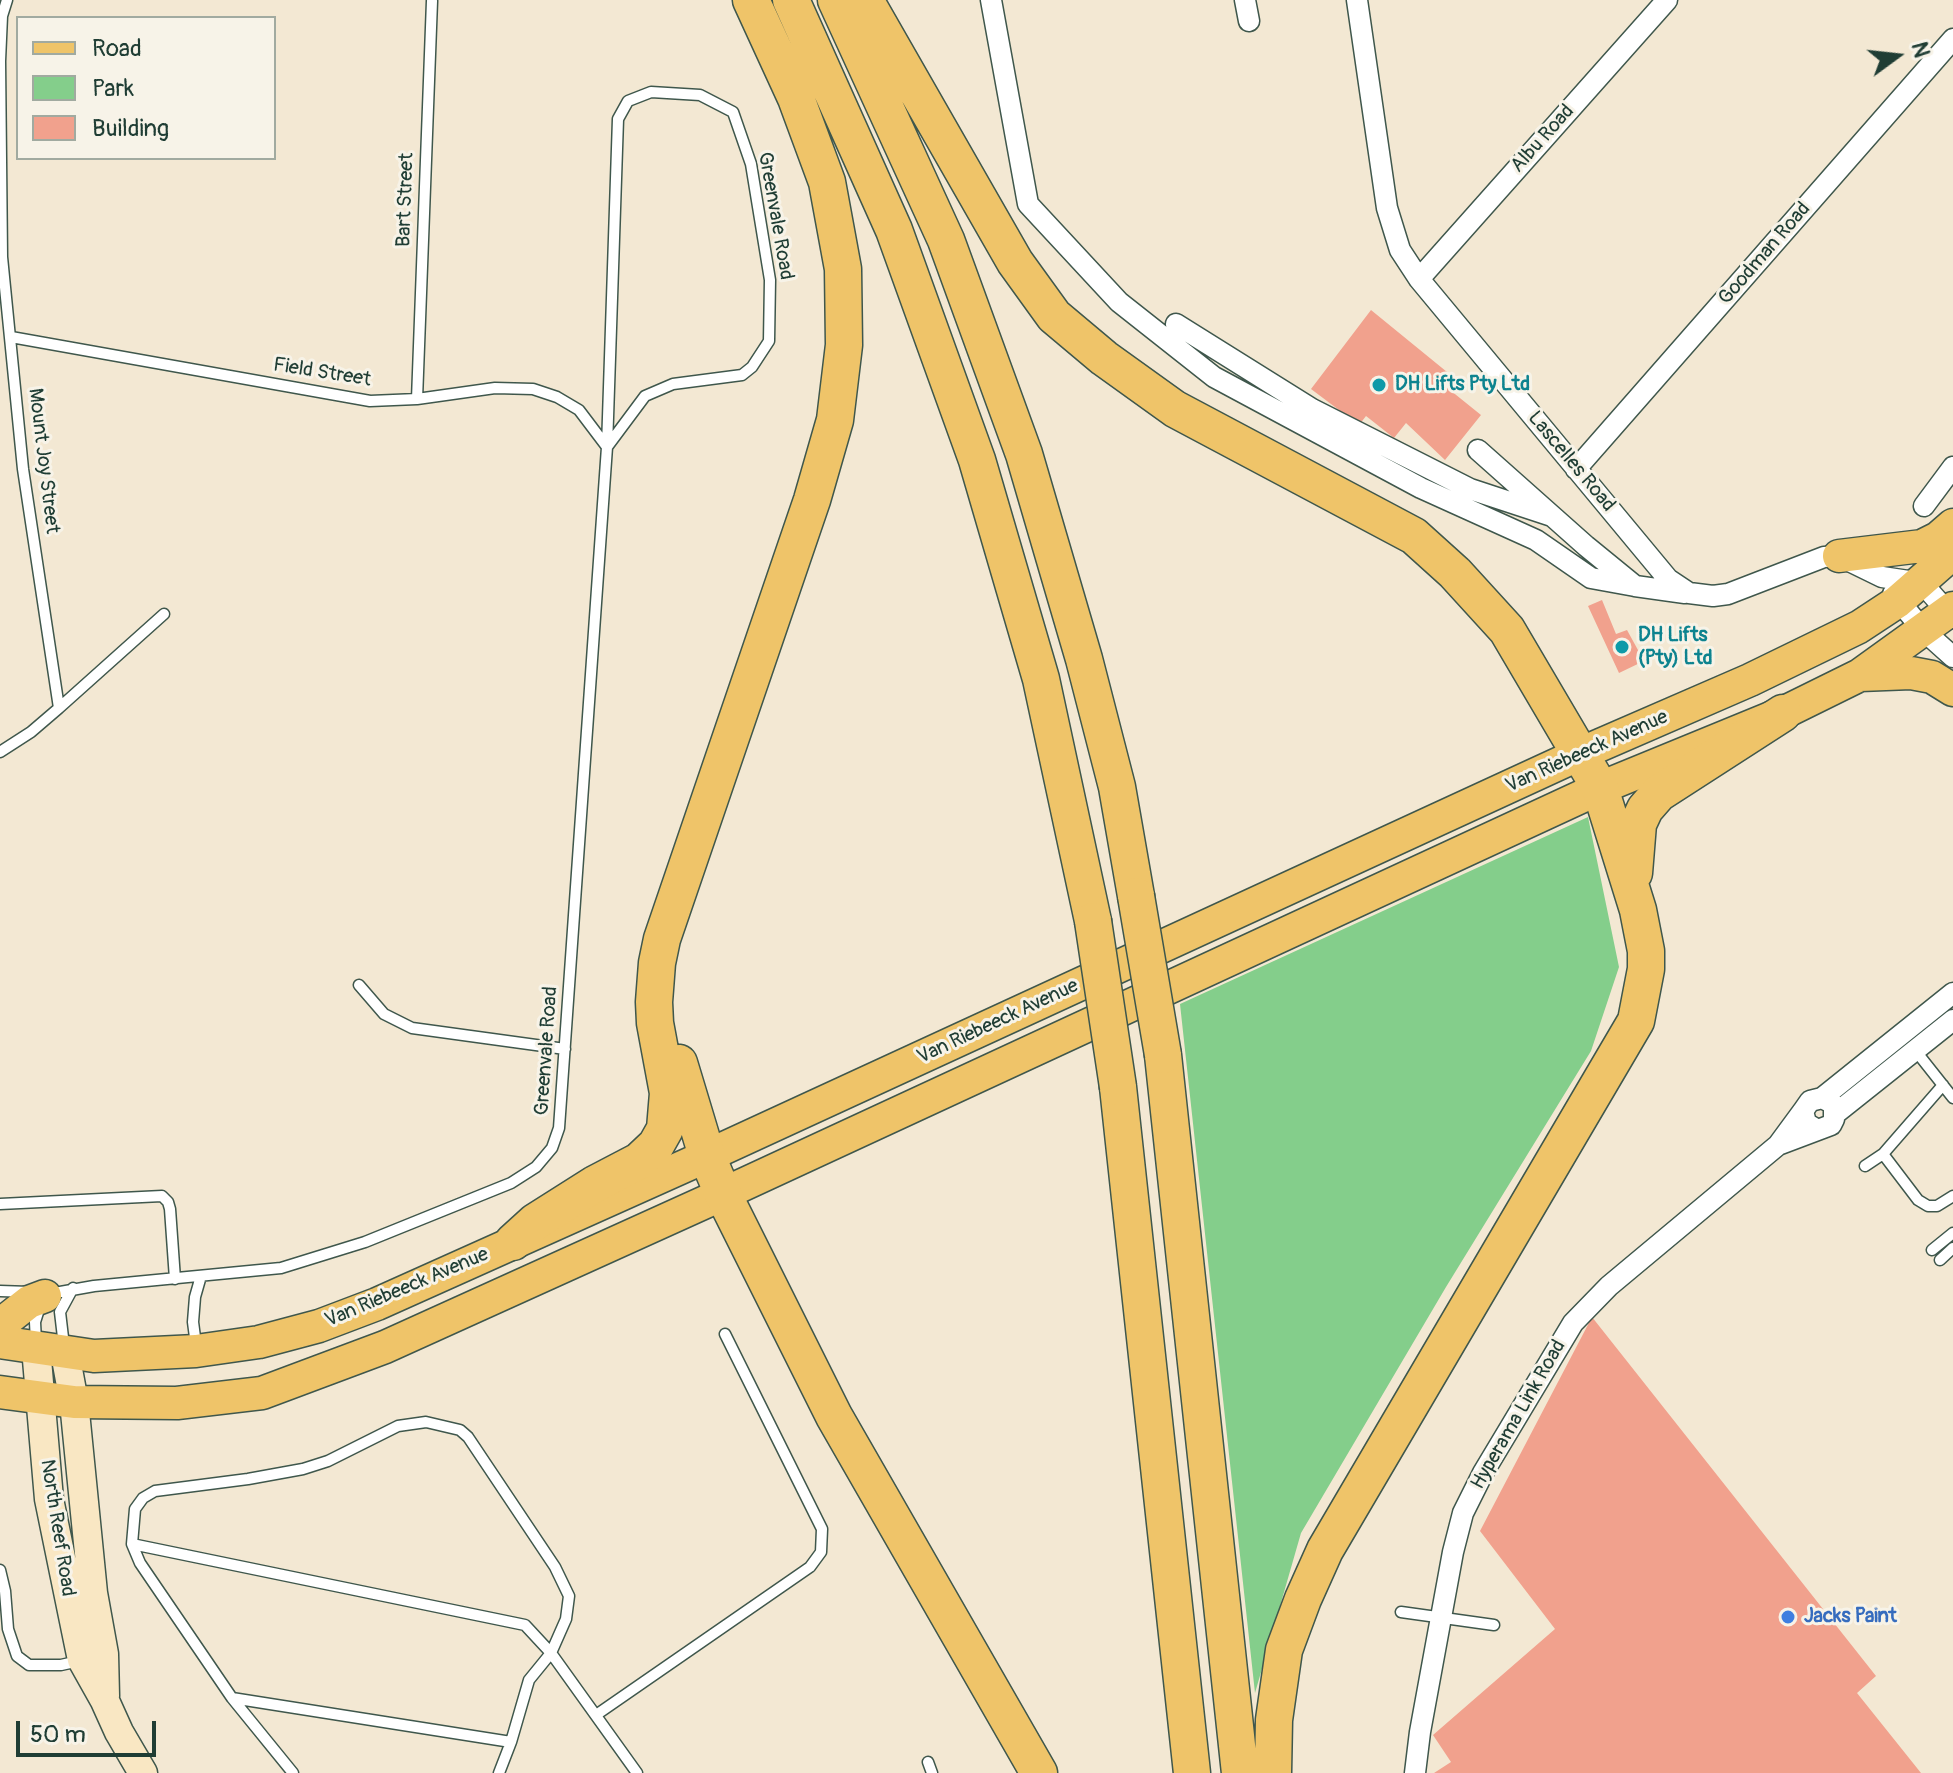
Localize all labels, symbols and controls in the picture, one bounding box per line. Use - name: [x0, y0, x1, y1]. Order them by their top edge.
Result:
- legend: [16, 16, 276, 160]
- north arrow: [1857, 16, 1937, 96]
- text: Road: [92, 34, 142, 63]
- text: N: [1905, 39, 1936, 61]
- text: Park: [92, 74, 134, 103]
- street label: Albu Road: [1506, 100, 1580, 178]
- text: Building: [92, 114, 169, 143]
- street label: Greenvale Road: [752, 150, 798, 282]
- street label: Bart Street: [392, 152, 420, 248]
- street label: Goodman Road: [1714, 198, 1816, 310]
- street label: Field Street: [271, 353, 373, 393]
- place label: DH Lifts Pty Ltd: [1395, 373, 1530, 397]
- marker: DH Lifts Pty Ltd: [1370, 376, 1388, 394]
- street label: Mount Joy Street: [22, 387, 64, 535]
- street label: Lascelles Road: [1522, 407, 1620, 517]
- place label: DH Lifts (Pty) Ltd: [1638, 624, 1713, 671]
- marker: DH Lifts (Pty) Ltd: [1613, 638, 1631, 656]
- street label: Van Riebeeck Avenue: [1502, 705, 1672, 799]
- street label: Van Riebeeck Avenue: [914, 974, 1082, 1070]
- street label: Greenvale Road: [531, 986, 563, 1116]
- street label: Van Riebeeck Avenue: [322, 1243, 492, 1333]
- street label: Hyperama Link Road: [1467, 1336, 1571, 1494]
- street label: North Reef Road: [34, 1458, 80, 1598]
- place label: Jacks Paint: [1804, 1605, 1897, 1629]
- marker: Jacks Paint: [1779, 1608, 1797, 1626]
- scale bar: [20, 1705, 160, 1755]
- text: 50 m: [30, 1720, 86, 1749]

